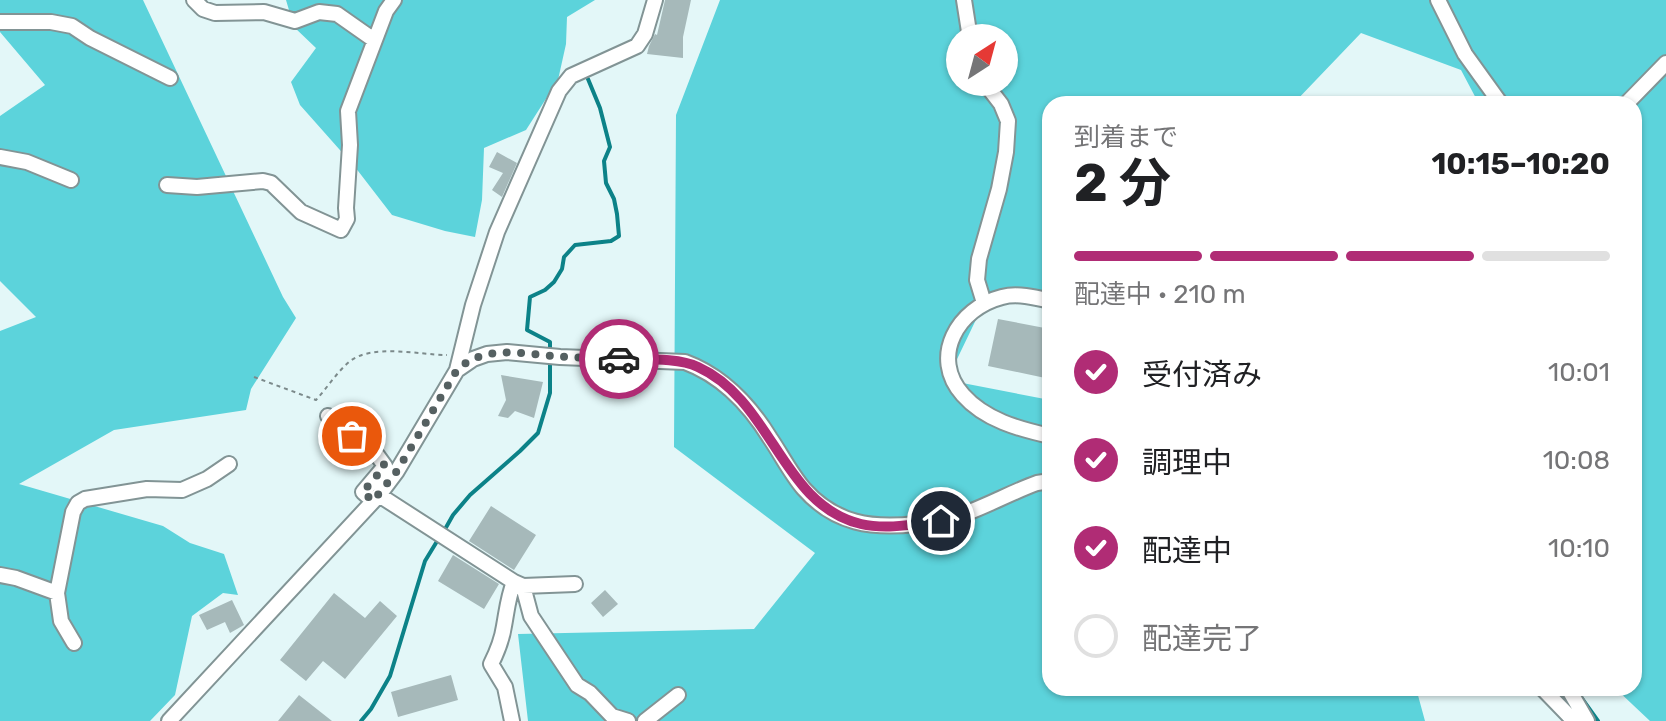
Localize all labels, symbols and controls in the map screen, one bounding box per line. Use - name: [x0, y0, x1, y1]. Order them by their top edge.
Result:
- north arrow: [946, 24, 1018, 96]
- map controls: [946, 24, 1018, 96]
- text: 到着まで: [1074, 122, 1178, 153]
- text: 10:15–10:20: [1431, 146, 1610, 182]
- text: 2 分: [1074, 152, 1171, 214]
- text: 配達中 · 210 m: [1074, 279, 1246, 310]
- courier: [579, 319, 659, 399]
- icon: car: [597, 337, 641, 381]
- icon: check: [1074, 350, 1118, 394]
- text: 受付済み: [1142, 357, 1262, 393]
- text: 10:01: [1548, 357, 1610, 388]
- pin: [318, 402, 386, 470]
- icon: bag: [330, 414, 374, 458]
- icon: check: [1074, 438, 1118, 482]
- text: 調理中: [1142, 445, 1232, 481]
- text: 10:08: [1543, 445, 1610, 476]
- pin: [907, 487, 975, 555]
- icon: home: [919, 499, 963, 543]
- icon: check: [1074, 526, 1118, 570]
- text: 配達中: [1142, 533, 1232, 569]
- text: 10:10: [1548, 533, 1610, 564]
- text: 配達完了: [1142, 621, 1262, 657]

